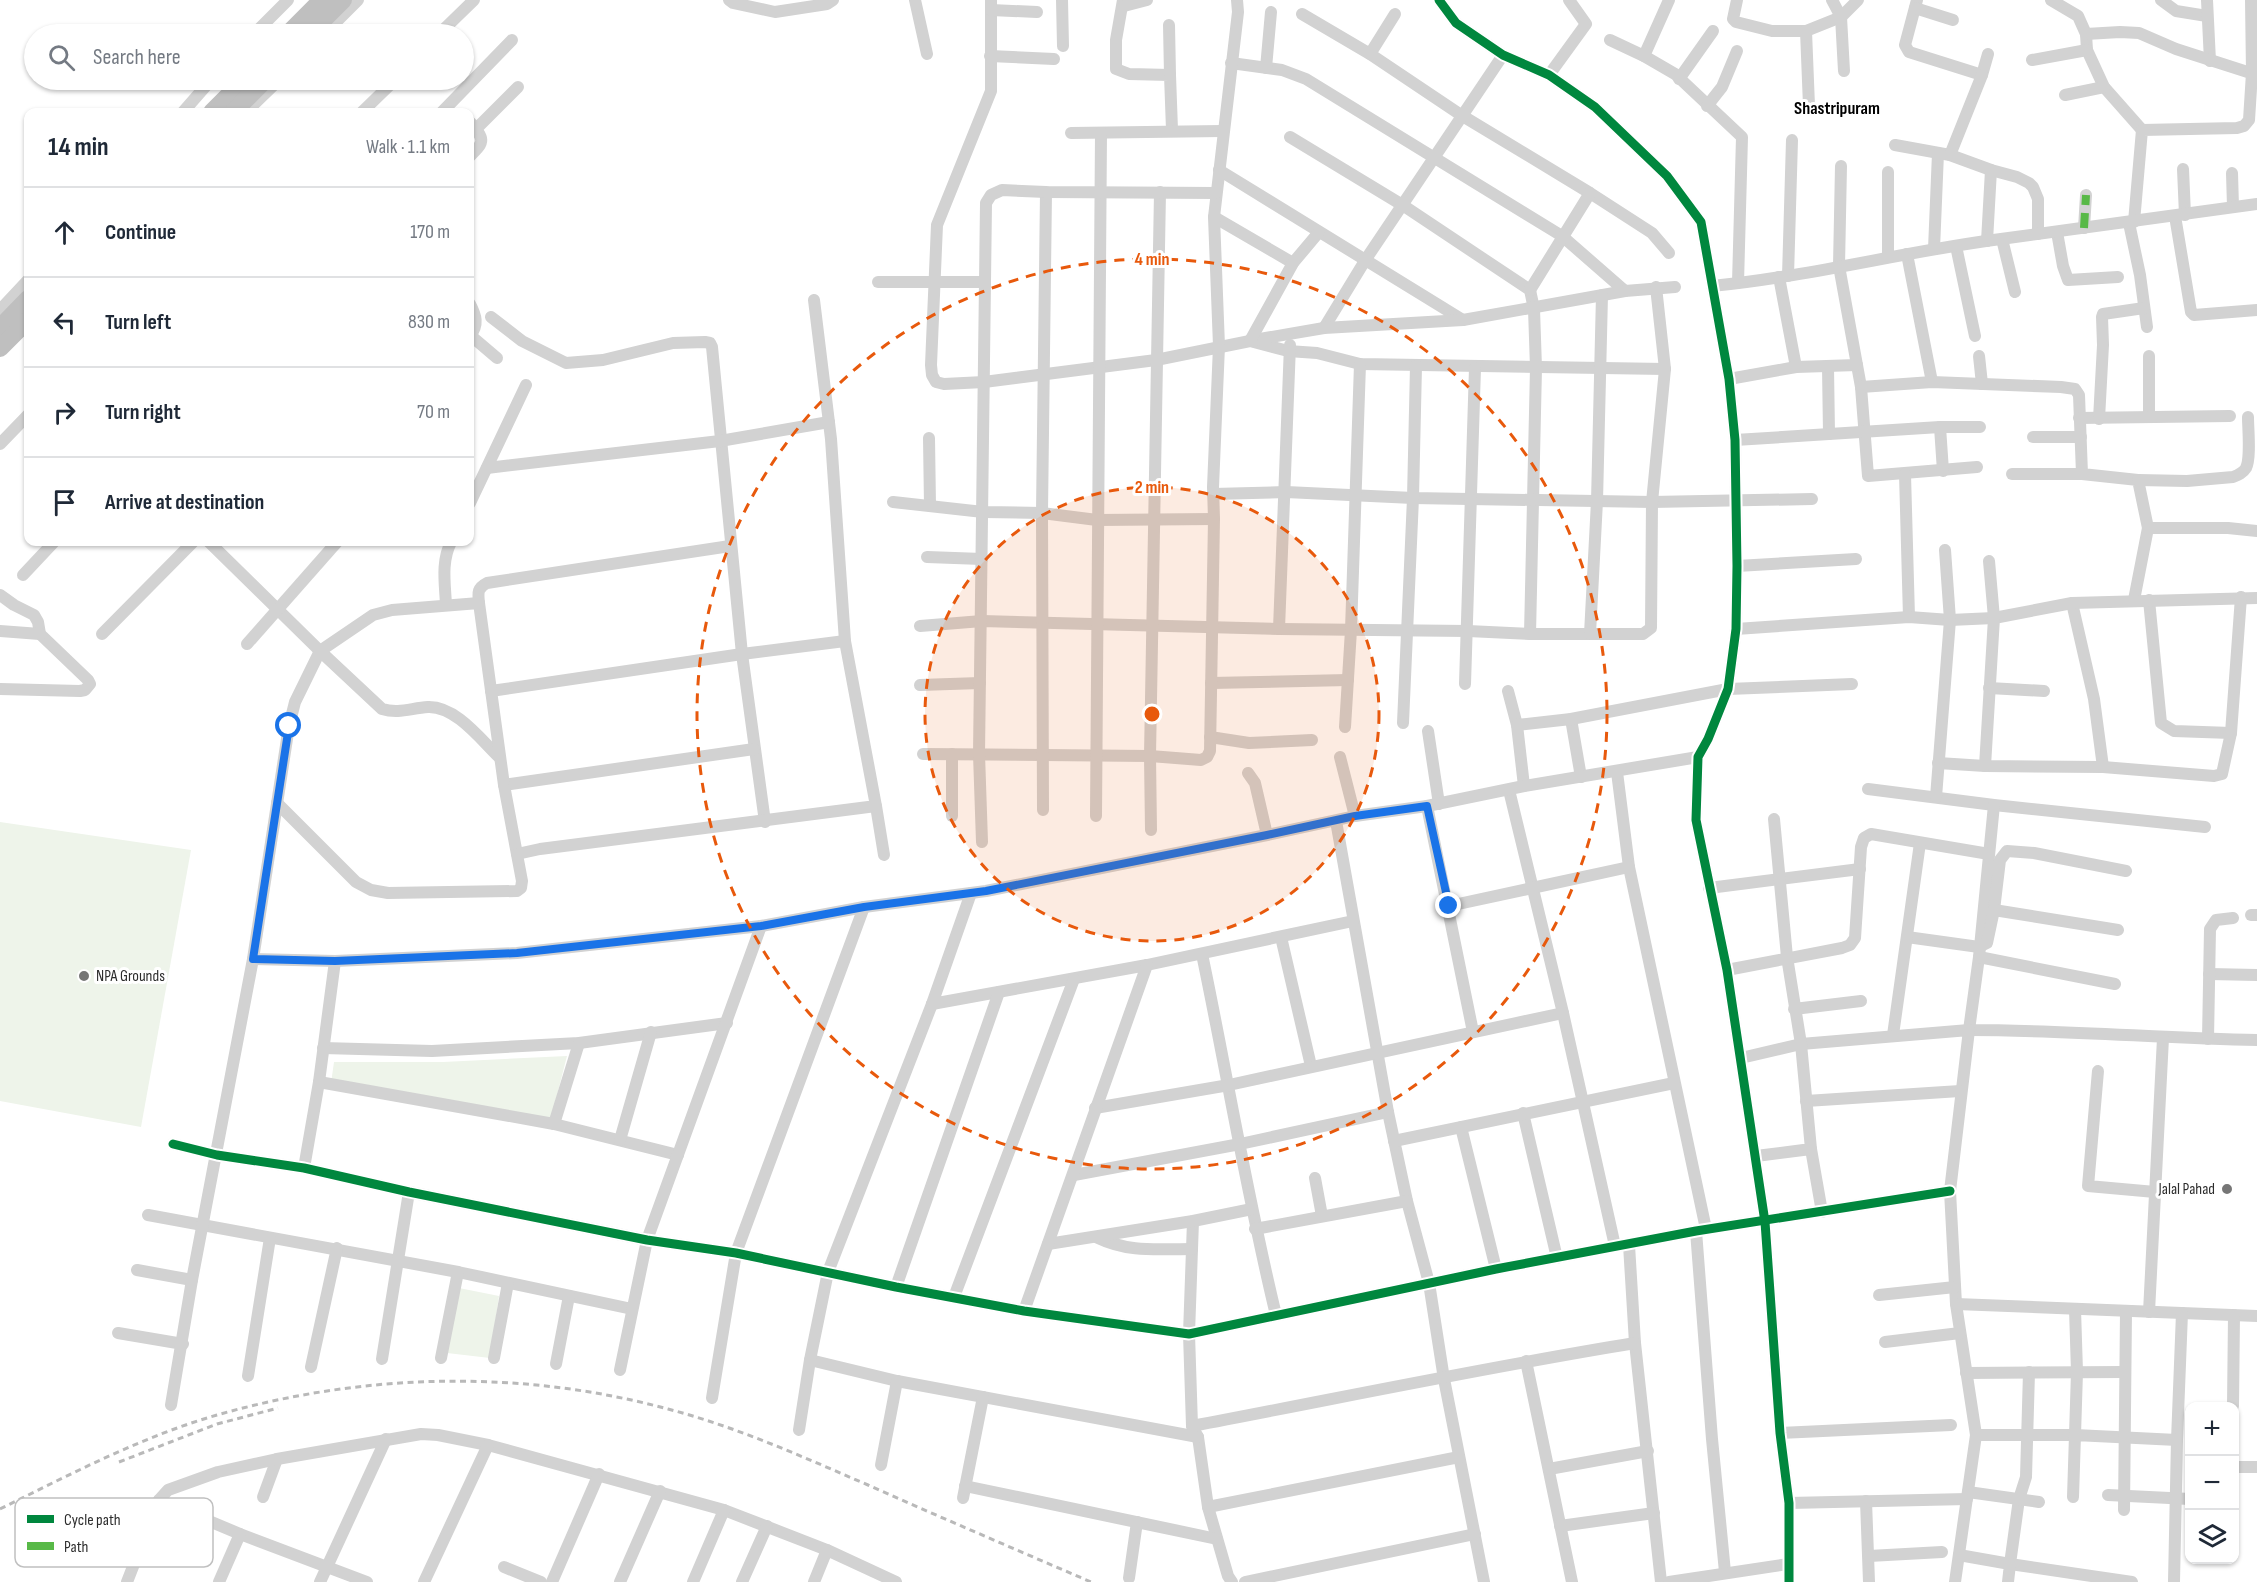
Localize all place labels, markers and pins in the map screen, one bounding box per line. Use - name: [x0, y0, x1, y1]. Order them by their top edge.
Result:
- centre of rings: [1142, 704, 1162, 724]
- place label: NPA Grounds: [96, 967, 165, 986]
- marker: NPA Grounds: [77, 969, 91, 983]
- place label: Jalal Pahad: [2158, 1180, 2215, 1199]
- marker: Jalal Pahad: [2220, 1182, 2234, 1196]

